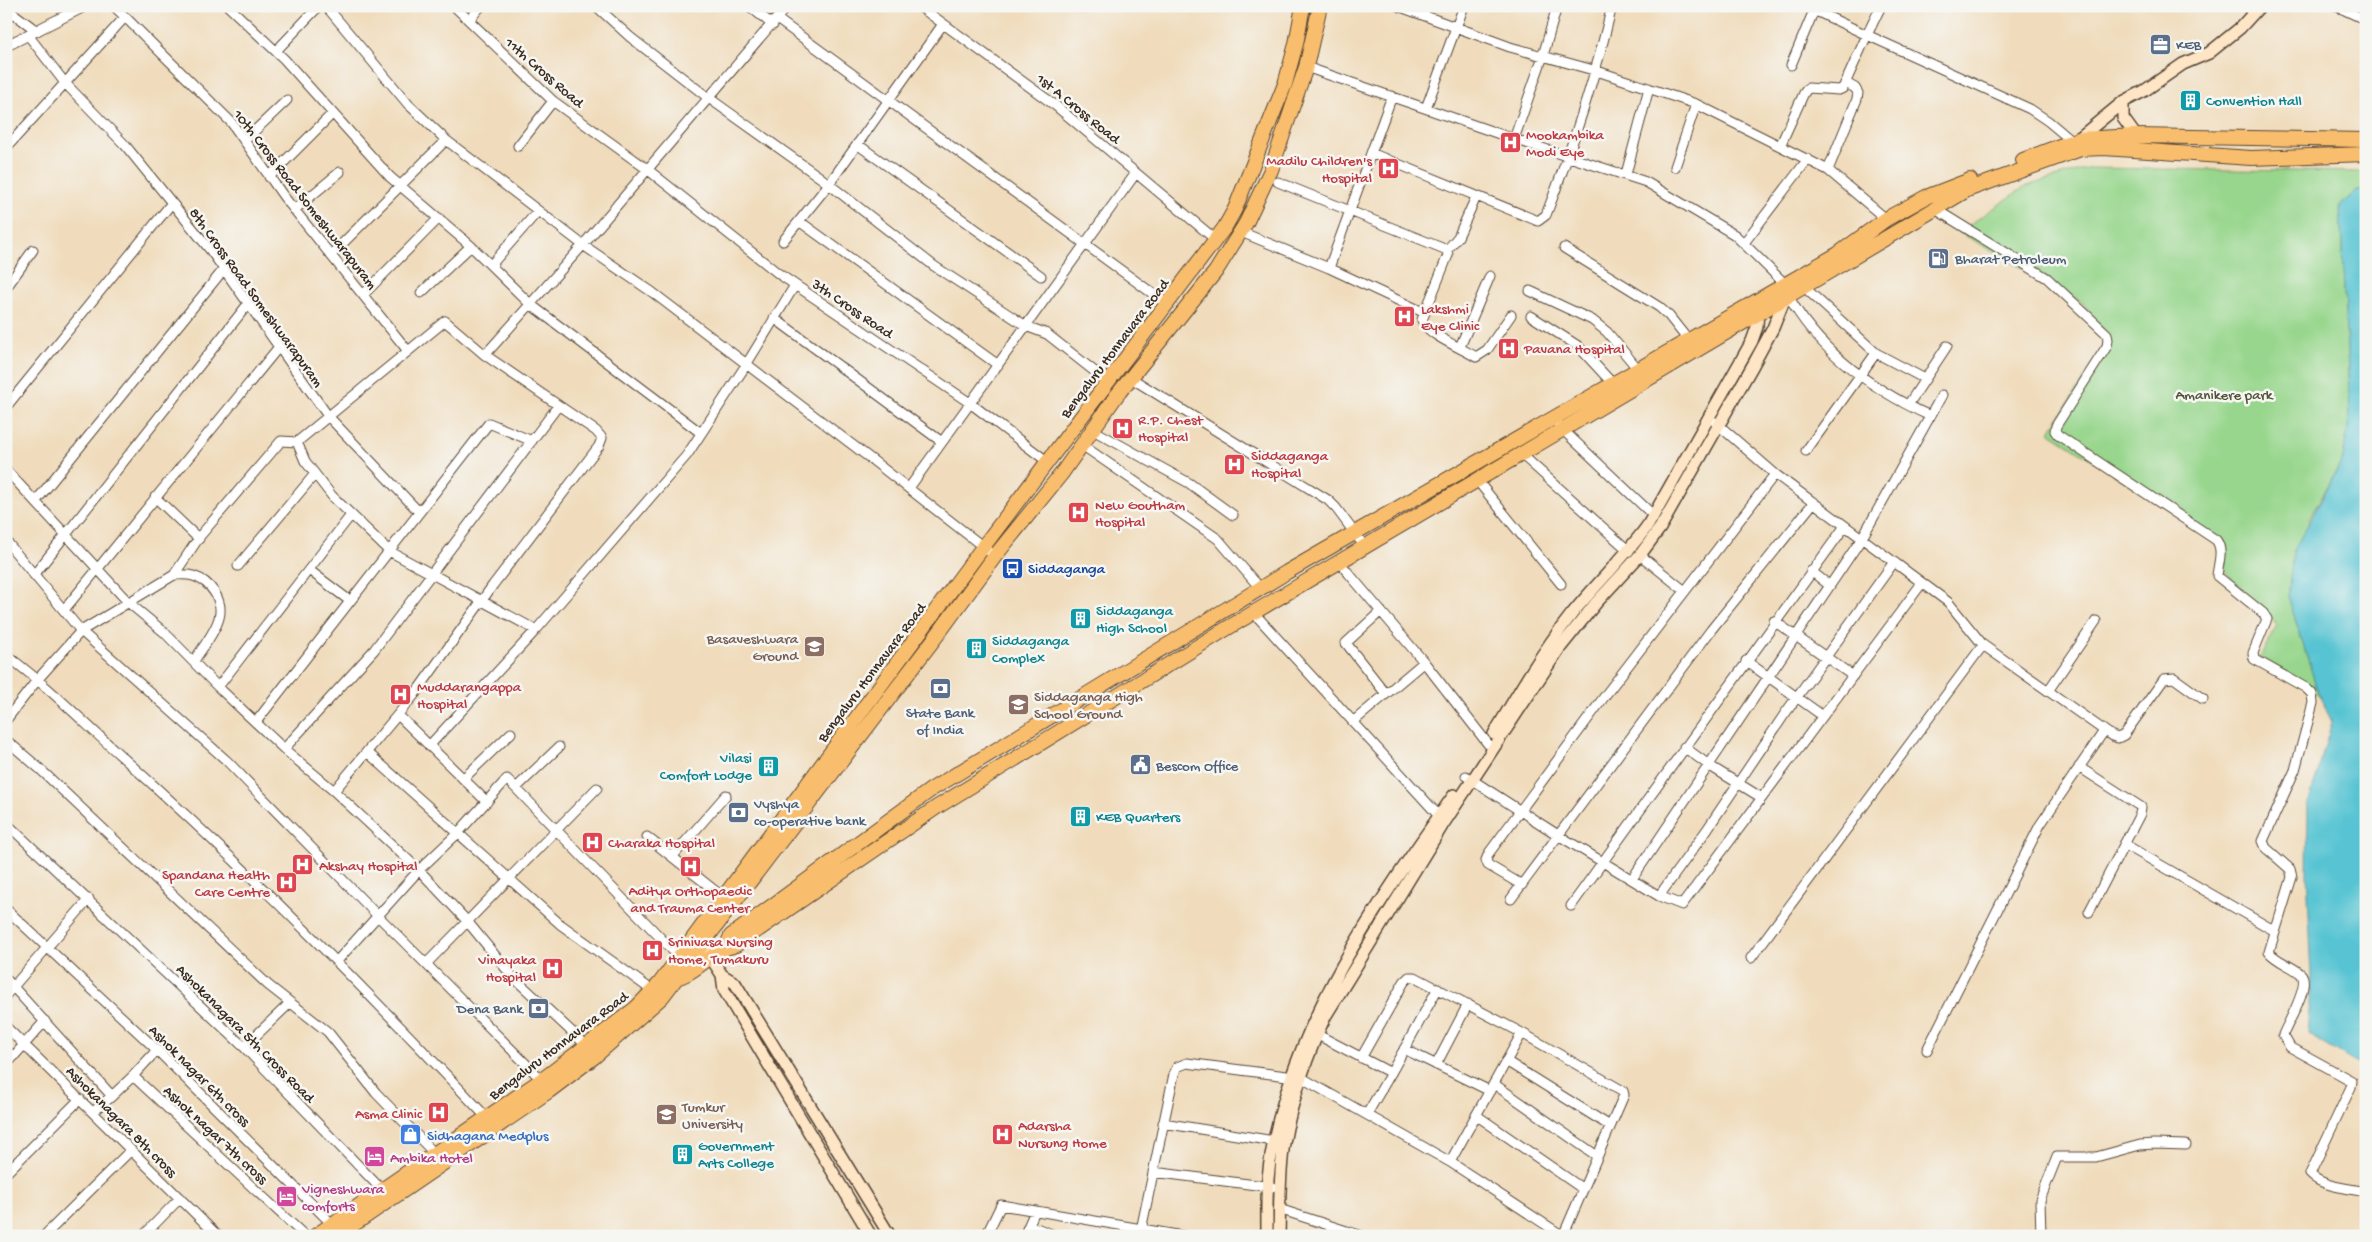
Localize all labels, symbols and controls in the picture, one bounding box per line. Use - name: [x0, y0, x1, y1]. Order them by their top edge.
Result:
- office icon: KEB: [2148, 32, 2172, 56]
- street label: 11th Cross Road: [500, 34, 588, 113]
- place label: KEB: [2176, 37, 2202, 55]
- street label: 1st A Cross Road: [1032, 70, 1124, 149]
- building icon: Convention Hall: [2178, 88, 2202, 112]
- place label: Convention Hall: [2206, 93, 2302, 111]
- street label: 10th Cross Road Someshwarapuram: [228, 106, 381, 294]
- place label: Mookambika Modi Eye: [1526, 127, 1604, 162]
- hospital icon: Mookambika Modi Eye: [1498, 131, 1522, 155]
- place label: Madilu Children's Hospital: [1266, 153, 1372, 188]
- hospital icon: Madilu Children's Hospital: [1376, 157, 1400, 181]
- street label: 8th Cross Road Someshwarapuram: [184, 205, 327, 392]
- fuel station icon: Bharat Petroleum: [1927, 246, 1951, 270]
- place label: Bharat Petroleum: [1954, 251, 2067, 269]
- street label: 3th Cross Road: [807, 275, 897, 344]
- street label: Bengaluru Honnavara Road: [1057, 275, 1175, 423]
- place label: Lakshmi Eye Clinic: [1421, 301, 1480, 336]
- hospital icon: Lakshmi Eye Clinic: [1393, 305, 1417, 329]
- hospital icon: Pavana Hospital: [1496, 336, 1520, 360]
- place label: Pavana Hospital: [1523, 341, 1625, 359]
- park label: Amanikere park: [2176, 387, 2274, 405]
- place label: R.P. Chest Hospital: [1138, 412, 1205, 447]
- hospital icon: R.P. Chest Hospital: [1110, 416, 1134, 440]
- place label: Siddaganga Hospital: [1251, 448, 1329, 483]
- hospital icon: Siddaganga Hospital: [1223, 452, 1247, 476]
- place label: New Goutham Hospital: [1095, 497, 1186, 532]
- hospital icon: New Goutham Hospital: [1067, 501, 1091, 525]
- bus stop icon: Siddaganga: [1000, 556, 1024, 580]
- place label: Siddaganga: [1028, 561, 1106, 579]
- street label: Bengaluru Honnavara Road: [814, 599, 932, 747]
- place label: Siddaganga High School: [1096, 603, 1174, 638]
- building icon: Siddaganga High School: [1068, 607, 1092, 631]
- place label: Basaveshwara Ground: [706, 631, 799, 666]
- place label: Siddaganga Complex: [992, 633, 1070, 668]
- school or university icon: Basaveshwara Ground: [802, 635, 826, 659]
- building icon: Siddaganga Complex: [964, 637, 988, 661]
- bank icon: State Bank of India: [928, 677, 952, 701]
- place label: Muddarangappa Hospital: [417, 679, 522, 714]
- hospital icon: Muddarangappa Hospital: [389, 683, 413, 707]
- place label: Siddaganga High School Ground: [1034, 689, 1143, 724]
- school or university icon: Siddaganga High School Ground: [1006, 693, 1030, 717]
- place label: State Bank of India: [906, 705, 976, 740]
- place label: Vilasi Comfort Lodge: [660, 750, 752, 785]
- public building icon: Bescom Office: [1128, 753, 1152, 777]
- building icon: Vilasi Comfort Lodge: [756, 754, 780, 778]
- place label: Bescom Office: [1155, 758, 1239, 776]
- place label: Vyshya co-operative bank: [753, 796, 867, 831]
- bank icon: Vyshya co-operative bank: [726, 800, 750, 824]
- building icon: KEB Quarters: [1068, 804, 1092, 828]
- place label: KEB Quarters: [1096, 809, 1181, 827]
- hospital icon: Charaka Hospital: [580, 830, 604, 854]
- place label: Charaka Hospital: [608, 835, 715, 853]
- hospital icon: Akshay Hospital: [291, 853, 315, 877]
- hospital icon: Aditya Orthopaedic and Trauma Center: [678, 855, 702, 879]
- place label: Akshay Hospital: [319, 858, 418, 876]
- place label: Spandana Health Care Centre: [162, 867, 270, 902]
- hospital icon: Spandana Health Care Centre: [274, 871, 298, 895]
- place label: Aditya Orthopaedic and Trauma Center: [628, 883, 752, 918]
- place label: Srinivasa Nursing Home, Tumakuru: [668, 934, 773, 969]
- hospital icon: Srinivasa Nursing Home, Tumakuru: [640, 938, 664, 962]
- place label: Vinayaka Hospital: [477, 952, 537, 987]
- hospital icon: Vinayaka Hospital: [540, 956, 564, 980]
- street label: Ashokanagara 5th Cross Road: [171, 961, 319, 1108]
- street label: Bengaluru Honnavara Road: [485, 988, 633, 1105]
- bank icon: Dena Bank: [527, 996, 551, 1020]
- place label: Dena Bank: [456, 1001, 524, 1019]
- street label: Ashok nagar 6th cross: [144, 1022, 253, 1131]
- street label: Ashokanagara 8th cross: [61, 1063, 180, 1182]
- street label: Ashok nagar 7th cross: [159, 1082, 271, 1189]
- place label: Tumkur University: [681, 1099, 744, 1134]
- hospital icon: Asma Clinic: [426, 1101, 450, 1125]
- school or university icon: Tumkur University: [654, 1103, 678, 1127]
- place label: Asma Clinic: [355, 1106, 423, 1124]
- place label: Adarsha Nursung Home: [1018, 1118, 1107, 1153]
- hospital icon: Adarsha Nursung Home: [990, 1122, 1014, 1146]
- shop icon: Sidhagana Medplus: [399, 1123, 423, 1147]
- place label: Sidhagana Medplus: [427, 1128, 549, 1146]
- place label: Government Arts College: [698, 1138, 776, 1173]
- building icon: Government Arts College: [670, 1142, 694, 1166]
- hotel icon: Ambika Hotel: [362, 1145, 386, 1169]
- place label: Ambika Hotel: [390, 1150, 473, 1168]
- place label: Vigneshwara comforts: [301, 1181, 385, 1216]
- hotel icon: Vigneshwara comforts: [274, 1185, 298, 1209]

